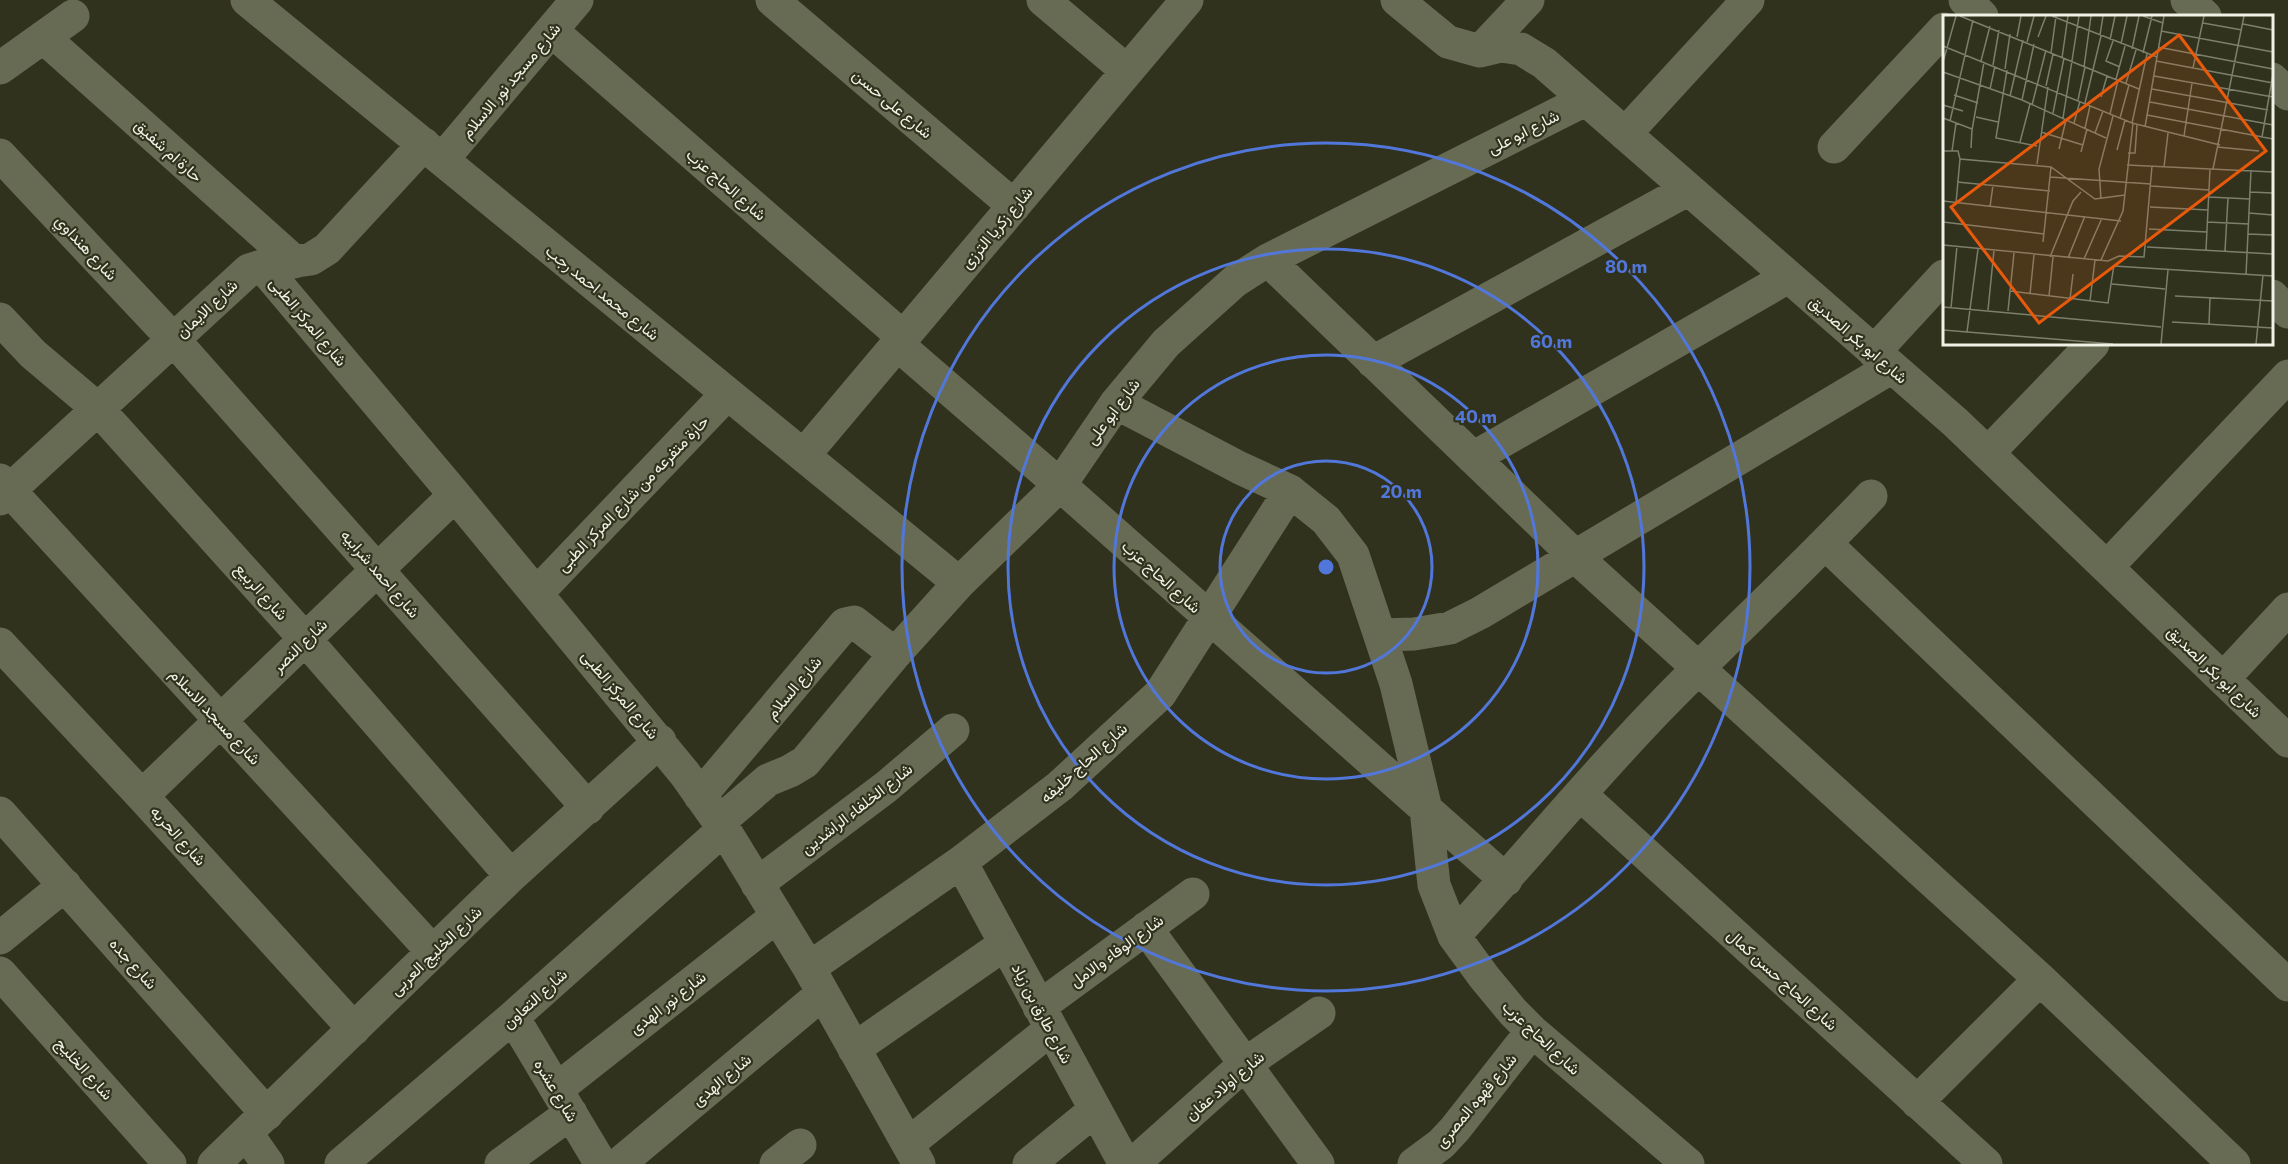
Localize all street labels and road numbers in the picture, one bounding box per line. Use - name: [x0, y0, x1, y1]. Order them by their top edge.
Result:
- street label: شارع مسجد نور الاسلام: [456, 19, 566, 143]
- street label: شارع على حسن: [847, 64, 937, 144]
- street label: شارع ابو على: [1484, 105, 1563, 160]
- street label: حارة ام شفيق: [130, 115, 207, 187]
- street label: شارع الحاج عزب: [681, 144, 771, 226]
- street label: شارع زكريا الترزى: [956, 182, 1038, 274]
- street label: شارع هنداوي: [48, 210, 122, 287]
- street label: شارع محمد احمد رجب: [541, 240, 664, 346]
- street label: شارع المركز الطبى: [264, 273, 352, 371]
- street label: شارع الايمان: [171, 275, 243, 343]
- street label: شارع ابو بكر الصديق: [1804, 291, 1912, 389]
- street label: شارع ابو على: [1081, 374, 1145, 450]
- street label: حارة متفرعه من شارع المركز الطبى: [552, 411, 714, 577]
- street label: شارع احمد شرابيه: [335, 525, 424, 623]
- street label: شارع الحاج عزب: [1117, 536, 1205, 619]
- street label: شارع الربيع: [229, 558, 293, 626]
- street label: شارع النصر: [267, 614, 332, 679]
- street label: شارع ابو بكر الصديق: [2162, 621, 2266, 723]
- street label: شارع المركز الطبى: [576, 646, 664, 744]
- street label: شارع السلام: [761, 652, 827, 724]
- street label: شارع مسجد الاسلام: [164, 664, 265, 770]
- street label: شارع الحاج خليفه: [1036, 718, 1132, 808]
- street label: شارع الخلفاء الراشدين: [796, 758, 918, 860]
- street label: شارع الحريه: [145, 801, 211, 871]
- street label: شارع الخليج العربى: [385, 901, 487, 1001]
- street label: شارع الوفاء والامل: [1066, 910, 1168, 993]
- street label: شارع الحاج حسن كمال: [1722, 924, 1842, 1036]
- street label: شارع جده: [104, 934, 162, 994]
- street label: شارع طارق بن زياد: [1006, 960, 1077, 1068]
- street label: شارع التعاون: [498, 964, 572, 1034]
- street label: شارع نور الهدى: [625, 966, 711, 1040]
- street label: شارع الحاج عزب: [1497, 996, 1585, 1080]
- street label: شارع الخليج: [50, 1033, 118, 1105]
- street label: شارع اولاد عفان: [1181, 1046, 1269, 1126]
- street label: شارع الهدى: [688, 1049, 756, 1112]
- street label: شارع قهوه المصرى: [1430, 1049, 1522, 1153]
- street label: شارع عشره: [528, 1055, 583, 1126]

